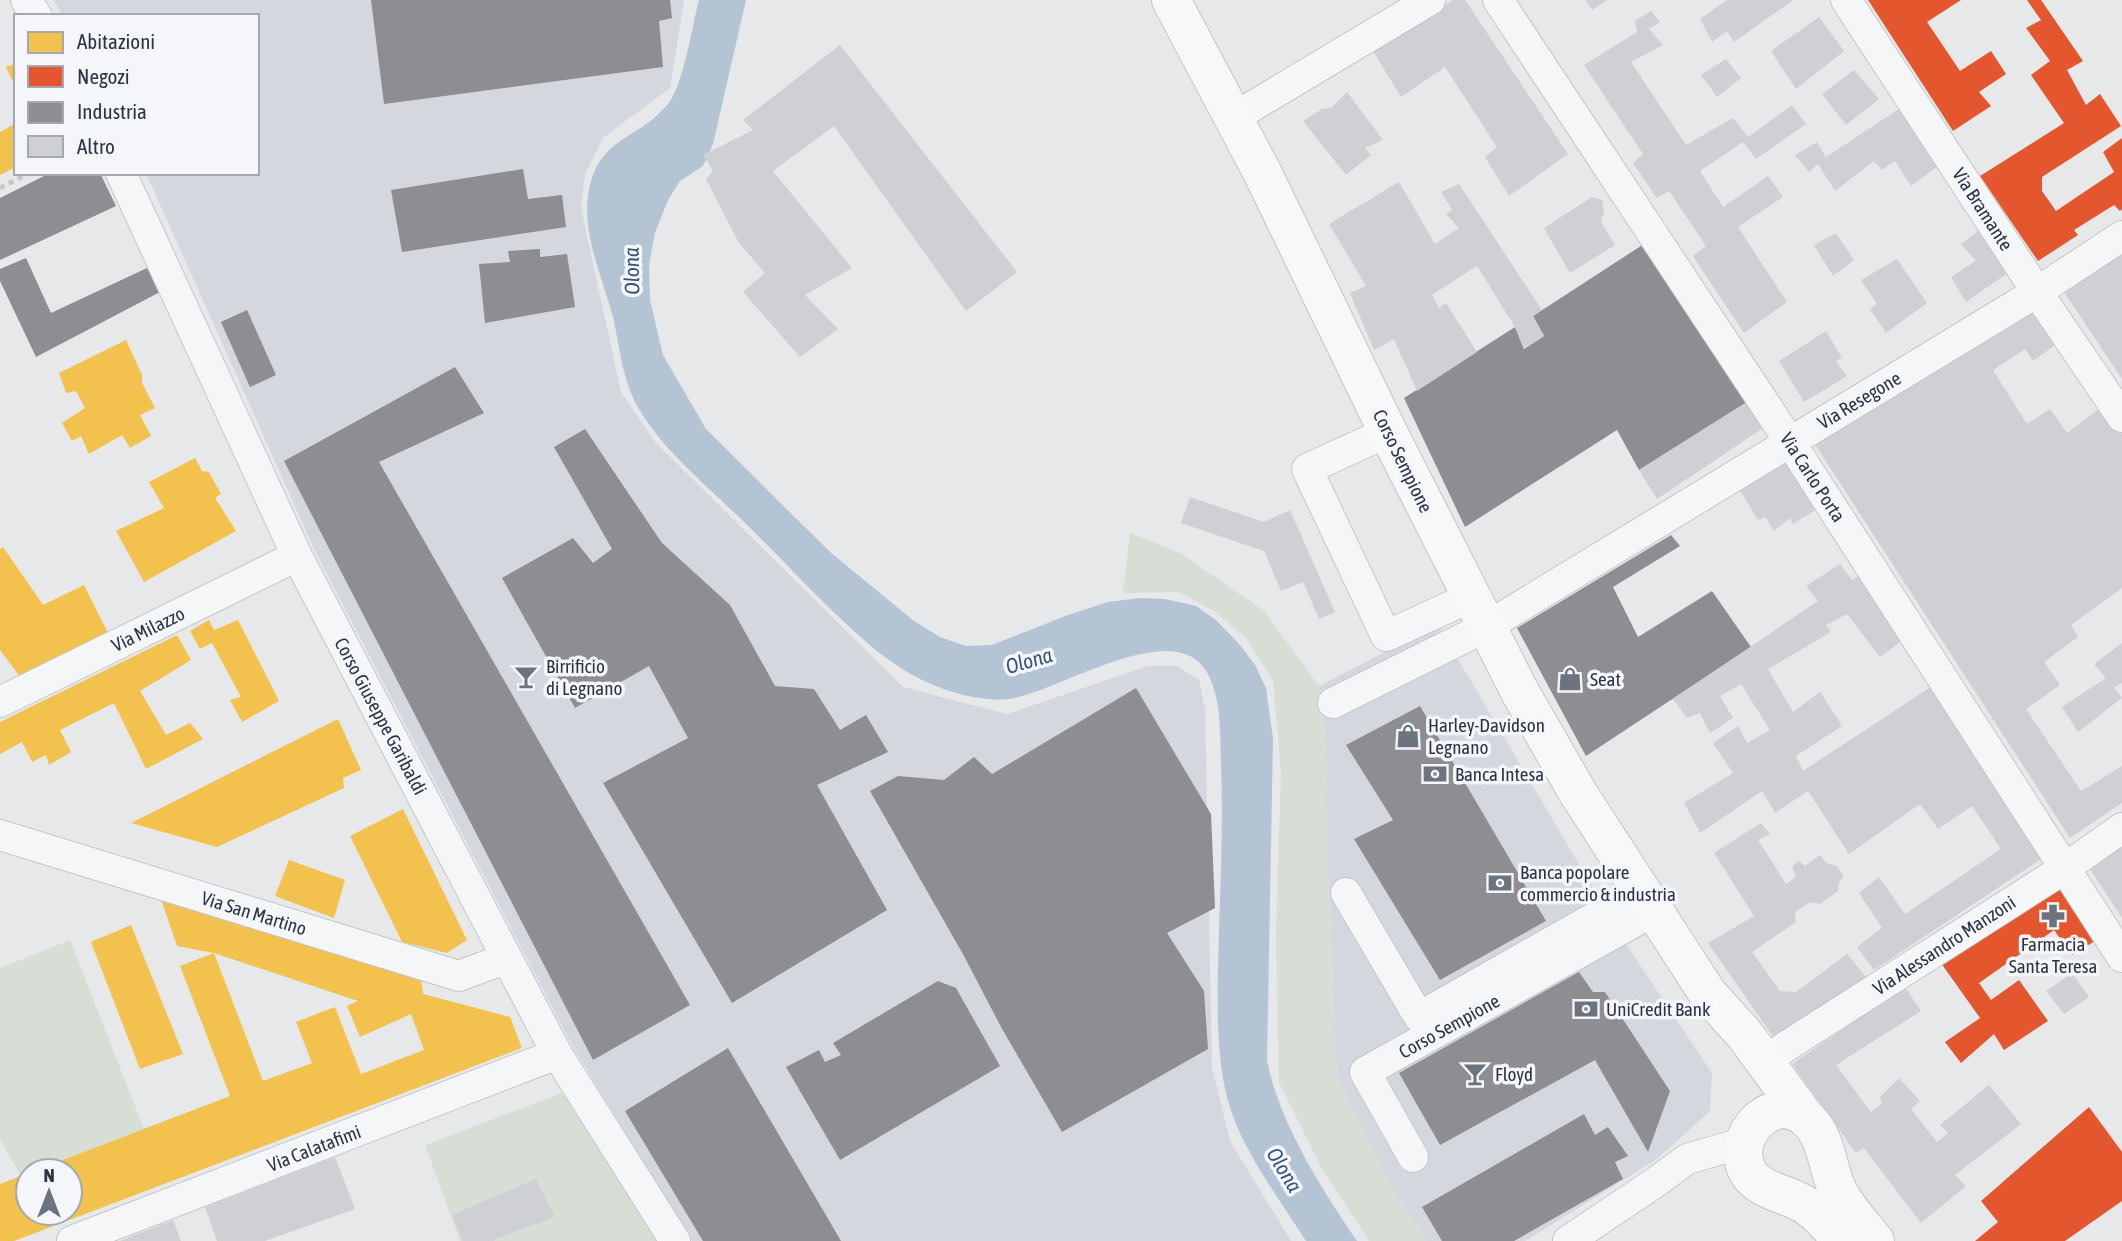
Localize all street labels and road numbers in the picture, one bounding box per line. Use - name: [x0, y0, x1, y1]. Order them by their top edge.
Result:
- street label: Via Bramante: [1948, 164, 2018, 254]
- street label: Via Resegone: [1813, 367, 1905, 433]
- street label: Corso Sempione: [1369, 406, 1437, 516]
- street label: Via Carlo Porta: [1776, 428, 1850, 526]
- street label: Via Milazzo: [108, 602, 188, 656]
- street label: Corso Giuseppe Garibaldi: [330, 634, 432, 798]
- street label: Via San Martino: [199, 887, 309, 939]
- street label: Via Alessandro Manzoni: [1869, 891, 2019, 999]
- street label: Corso Sempione: [1395, 989, 1503, 1063]
- street label: Via Calatafimi: [264, 1120, 364, 1176]

